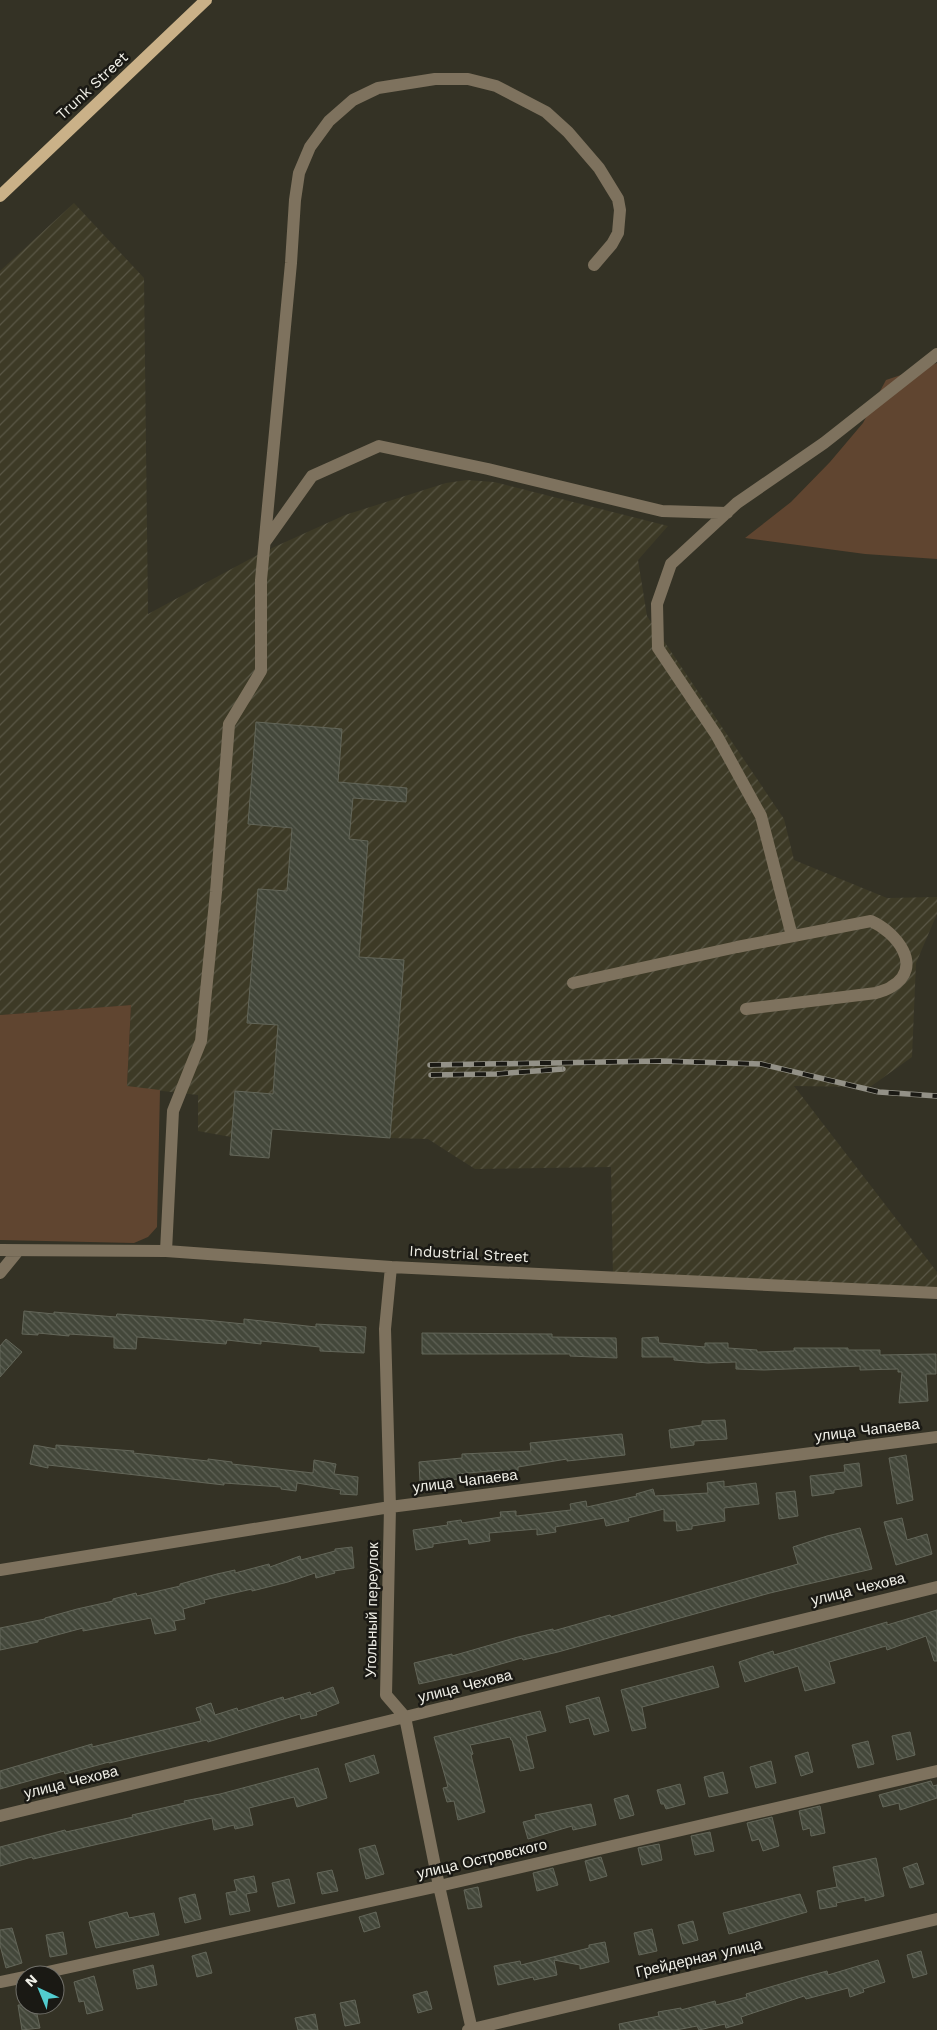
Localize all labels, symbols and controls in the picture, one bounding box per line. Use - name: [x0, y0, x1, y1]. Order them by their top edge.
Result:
- street label: Trunk Street: [53, 48, 132, 124]
- street label: Industrial Street: [409, 1242, 530, 1266]
- street label: улица Чапаева: [813, 1415, 921, 1445]
- street label: улица Чапаева: [411, 1466, 519, 1496]
- street label: Угольный переулок: [362, 1542, 382, 1678]
- street label: улица Чехова: [809, 1568, 907, 1609]
- street label: улица Чехова: [416, 1665, 514, 1706]
- street label: улица Чехова: [22, 1761, 120, 1802]
- street label: улица Островского: [415, 1835, 549, 1883]
- street label: Грейдерная улица: [634, 1935, 764, 1981]
- north arrow: [15, 1965, 65, 2015]
- text: N: [22, 1971, 40, 1990]

